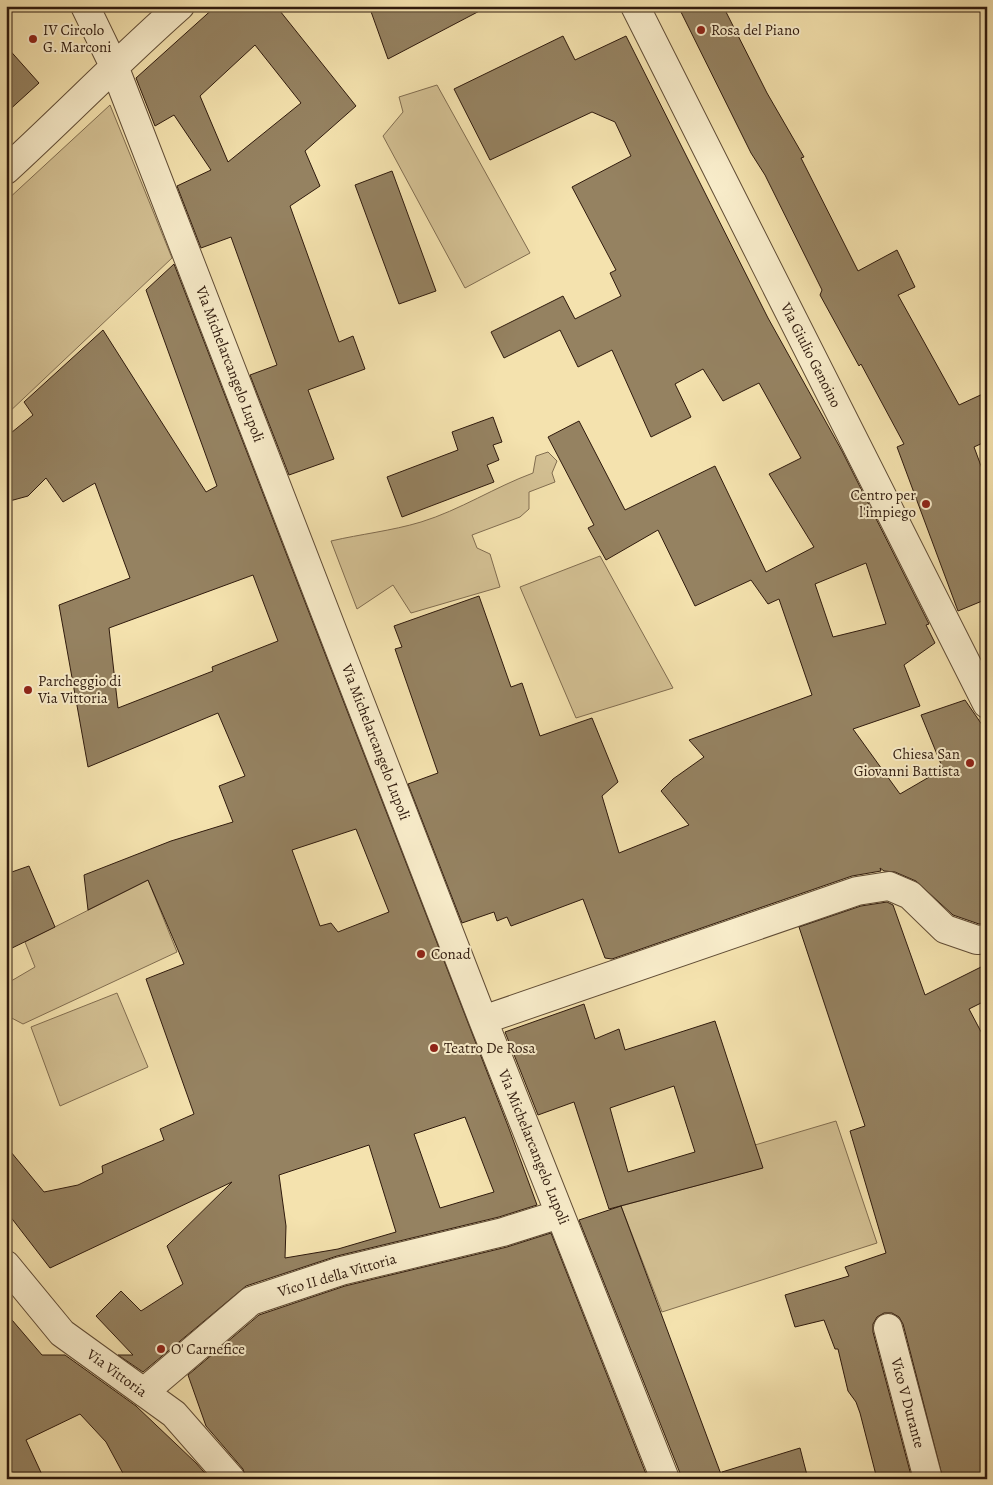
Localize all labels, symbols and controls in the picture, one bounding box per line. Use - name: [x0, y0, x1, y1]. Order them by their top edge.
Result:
- place label: IV Circolo G. Marconi: [43, 20, 111, 57]
- place label: Rosa del Piano: [711, 20, 800, 40]
- marker: Rosa del Piano: [695, 24, 707, 36]
- marker: IV Circolo G. Marconi: [27, 33, 39, 45]
- street label: Via Michelarcangelo Lupoli: [191, 282, 269, 445]
- street label: Via Giulio Genoino: [775, 298, 846, 411]
- place label: Centro per l'impiego: [851, 485, 916, 522]
- marker: Centro per l'impiego: [920, 498, 932, 510]
- street label: Via Michelarcangelo Lupoli: [337, 660, 415, 823]
- place label: Parcheggio di Via Vittoria: [37, 671, 121, 708]
- marker: Parcheggio di Via Vittoria: [22, 684, 34, 696]
- place label: Chiesa San Giovanni Battista: [854, 744, 960, 781]
- marker: Chiesa San Giovanni Battista: [964, 757, 976, 769]
- place label: Conad: [431, 944, 472, 964]
- marker: Conad: [415, 948, 427, 960]
- place label: Teatro De Rosa: [444, 1038, 535, 1058]
- marker: Teatro De Rosa: [428, 1042, 440, 1054]
- street label: Via Michelarcangelo Lupoli: [493, 1066, 574, 1228]
- street label: Vico II della Vittoria: [274, 1249, 399, 1302]
- place label: O' Carnefice: [171, 1339, 245, 1359]
- marker: O' Carnefice: [155, 1343, 167, 1355]
- street label: Via Vittoria: [82, 1344, 151, 1402]
- street label: Vico V Durante: [886, 1355, 930, 1451]

